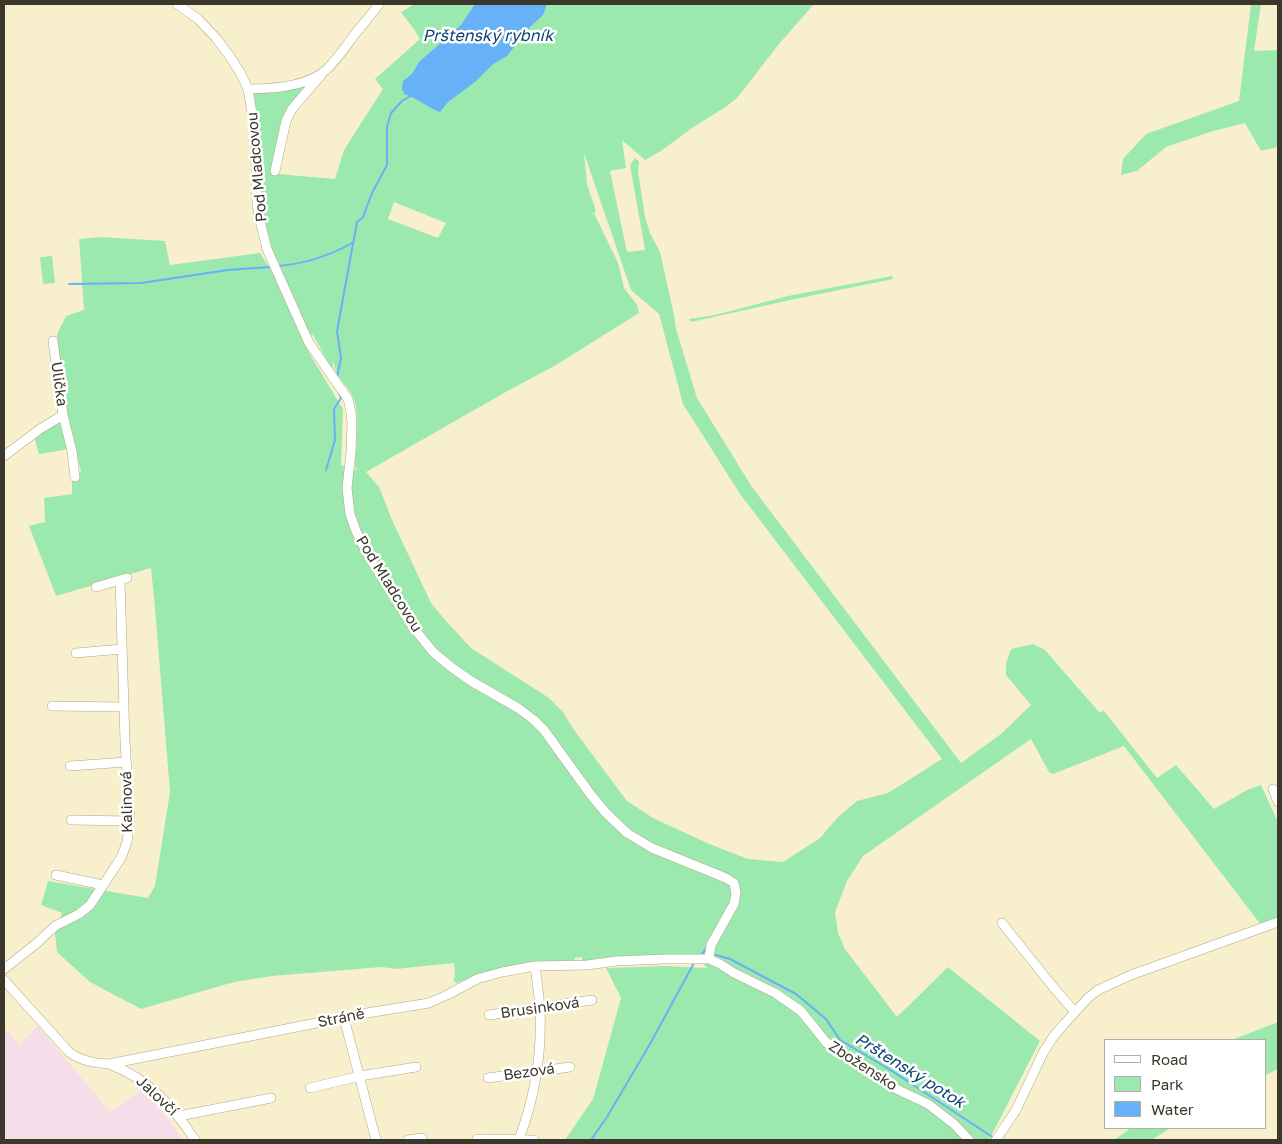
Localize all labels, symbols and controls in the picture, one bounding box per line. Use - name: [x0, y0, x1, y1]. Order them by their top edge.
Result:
- water label: Prštenský rybník: [423, 26, 553, 46]
- street label: Pod Mladcovou: [243, 111, 271, 223]
- street label: Ulička: [47, 361, 71, 407]
- street label: Pod Mladcovou: [352, 533, 426, 635]
- street label: Kalinová: [117, 771, 137, 833]
- street label: Brusinková: [499, 994, 581, 1022]
- street label: Stráně: [316, 1005, 366, 1031]
- water label: Prštenský potok: [852, 1030, 968, 1112]
- street label: Zbožensko: [825, 1037, 901, 1095]
- legend: [1104, 1039, 1267, 1129]
- text: Road: [1151, 1050, 1188, 1068]
- street label: Bezová: [502, 1060, 556, 1084]
- street label: Jalovčí: [132, 1072, 182, 1120]
- text: Park: [1151, 1075, 1183, 1093]
- text: Water: [1151, 1100, 1194, 1118]

